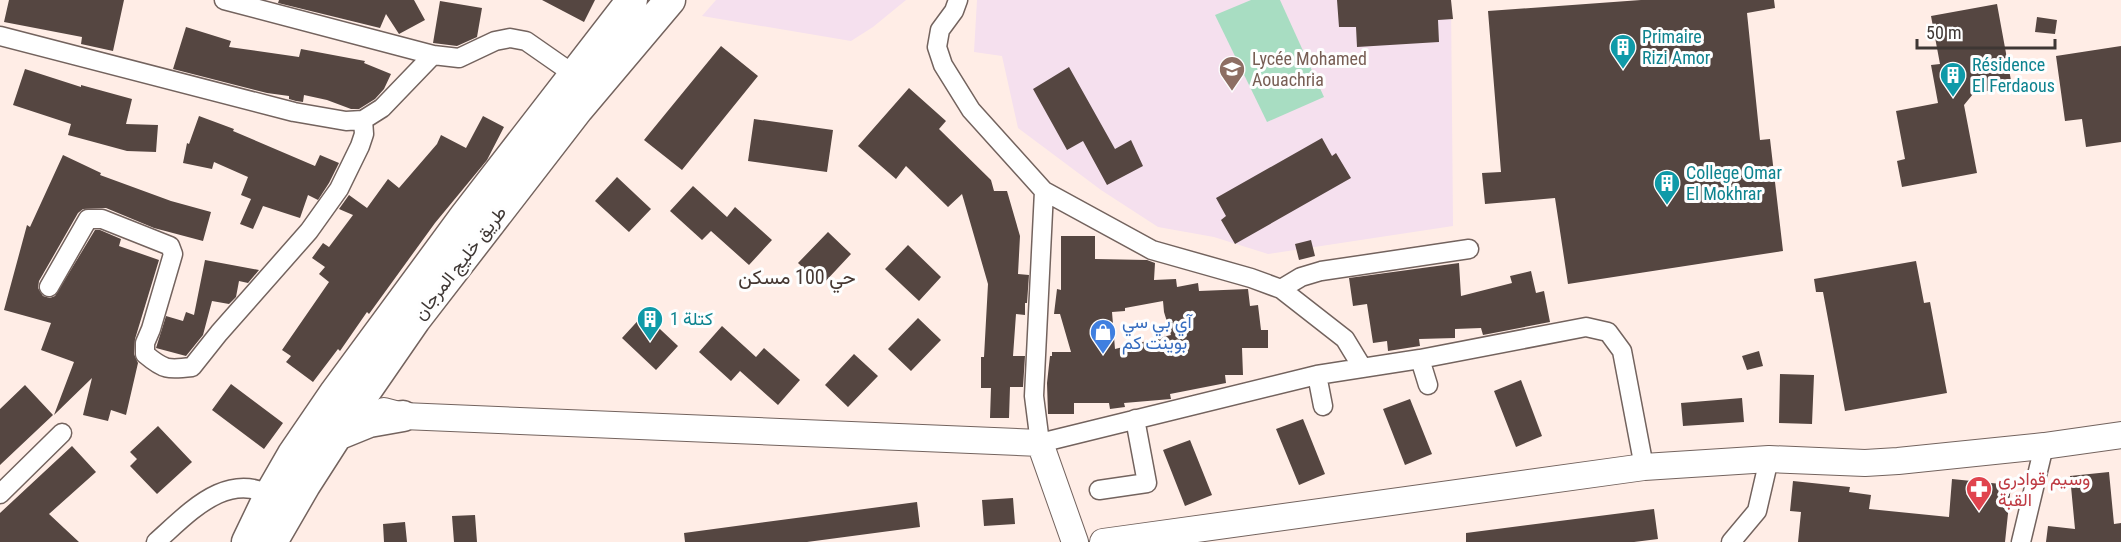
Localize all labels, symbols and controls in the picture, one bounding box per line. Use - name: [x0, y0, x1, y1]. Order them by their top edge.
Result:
- scale bar: [1917, 12, 2055, 50]
- text: 50 m: [1926, 22, 1961, 43]
- place label: Primaire Rizi Amor: [1642, 26, 1711, 68]
- building icon: Primaire Rizi Amor: [1608, 32, 1638, 70]
- place label: Lycée Mohamed Aouachria: [1252, 48, 1367, 90]
- school or university icon: Lycée Mohamed Aouachria: [1217, 54, 1247, 92]
- place label: Résidence El Ferdaous: [1972, 54, 2055, 96]
- building icon: Résidence El Ferdaous: [1938, 60, 1968, 98]
- place label: College Omar El Mokhrar: [1686, 162, 1782, 204]
- building icon: College Omar El Mokhrar: [1652, 168, 1682, 206]
- street label: طريق خليج المرجان: [409, 202, 512, 325]
- district label: حي 100 مسكن: [738, 265, 856, 294]
- building icon: كتلة 1: [635, 304, 665, 342]
- place label: كتلة 1: [670, 308, 713, 329]
- place label: آي بي سي بوينت كم: [1122, 311, 1193, 355]
- shop icon: آي بي سي بوينت كم: [1088, 317, 1118, 355]
- place label: وسيم قوادري القبة: [1998, 468, 2090, 510]
- pharmacy icon: وسيم قوادري القبة: [1964, 474, 1994, 512]

